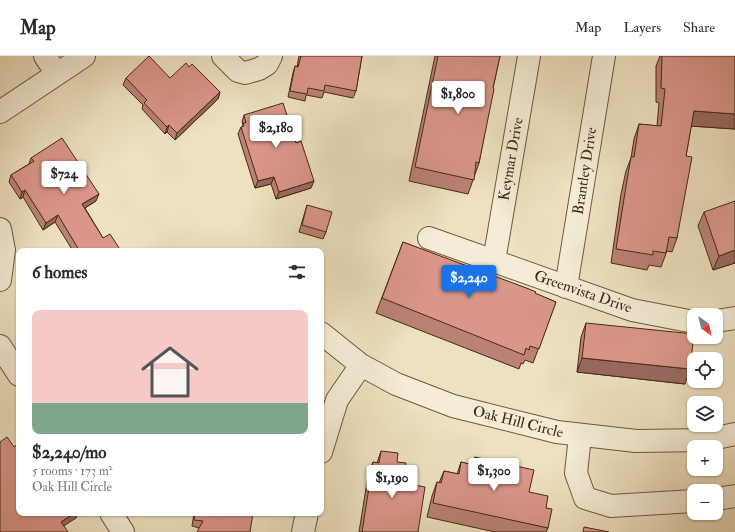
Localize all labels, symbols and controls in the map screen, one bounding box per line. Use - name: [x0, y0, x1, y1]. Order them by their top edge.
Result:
- text: Map: [20, 16, 56, 40]
- text: Map: [575, 19, 601, 36]
- text: Layers: [623, 19, 661, 36]
- text: Share: [683, 19, 715, 36]
- pin: $1,800: [425, 81, 491, 115]
- text: $1,800: [441, 86, 475, 102]
- pin: $2,180: [243, 115, 309, 149]
- street label: Keymar Drive: [494, 116, 528, 202]
- text: $2,180: [259, 120, 293, 136]
- street label: Brantley Drive: [569, 126, 601, 216]
- pin: $724: [40, 161, 88, 195]
- text: $724: [51, 166, 77, 182]
- icon: filters: [286, 261, 308, 283]
- text: 6 homes: [32, 262, 87, 283]
- pin: $2,240: [436, 265, 502, 299]
- street label: Greenvista Drive: [532, 266, 634, 318]
- text: $2,240: [450, 270, 488, 286]
- north arrow: [687, 308, 723, 344]
- map controls: [687, 308, 723, 520]
- icon: home: [134, 336, 206, 408]
- button: locate: [687, 352, 723, 388]
- button: layers: [687, 396, 723, 432]
- street label: Oak Hill Circle: [471, 402, 565, 442]
- button: +: [687, 440, 723, 476]
- text: $2,240/mo: [32, 442, 107, 463]
- pin: $1,300: [461, 458, 527, 492]
- text: 5 rooms · 173 m²: [32, 463, 112, 479]
- text: $1,300: [477, 463, 511, 479]
- pin: $1,190: [359, 465, 425, 499]
- text: $1,190: [375, 470, 409, 486]
- text: Oak Hill Circle: [32, 479, 112, 495]
- button: −: [687, 484, 723, 520]

